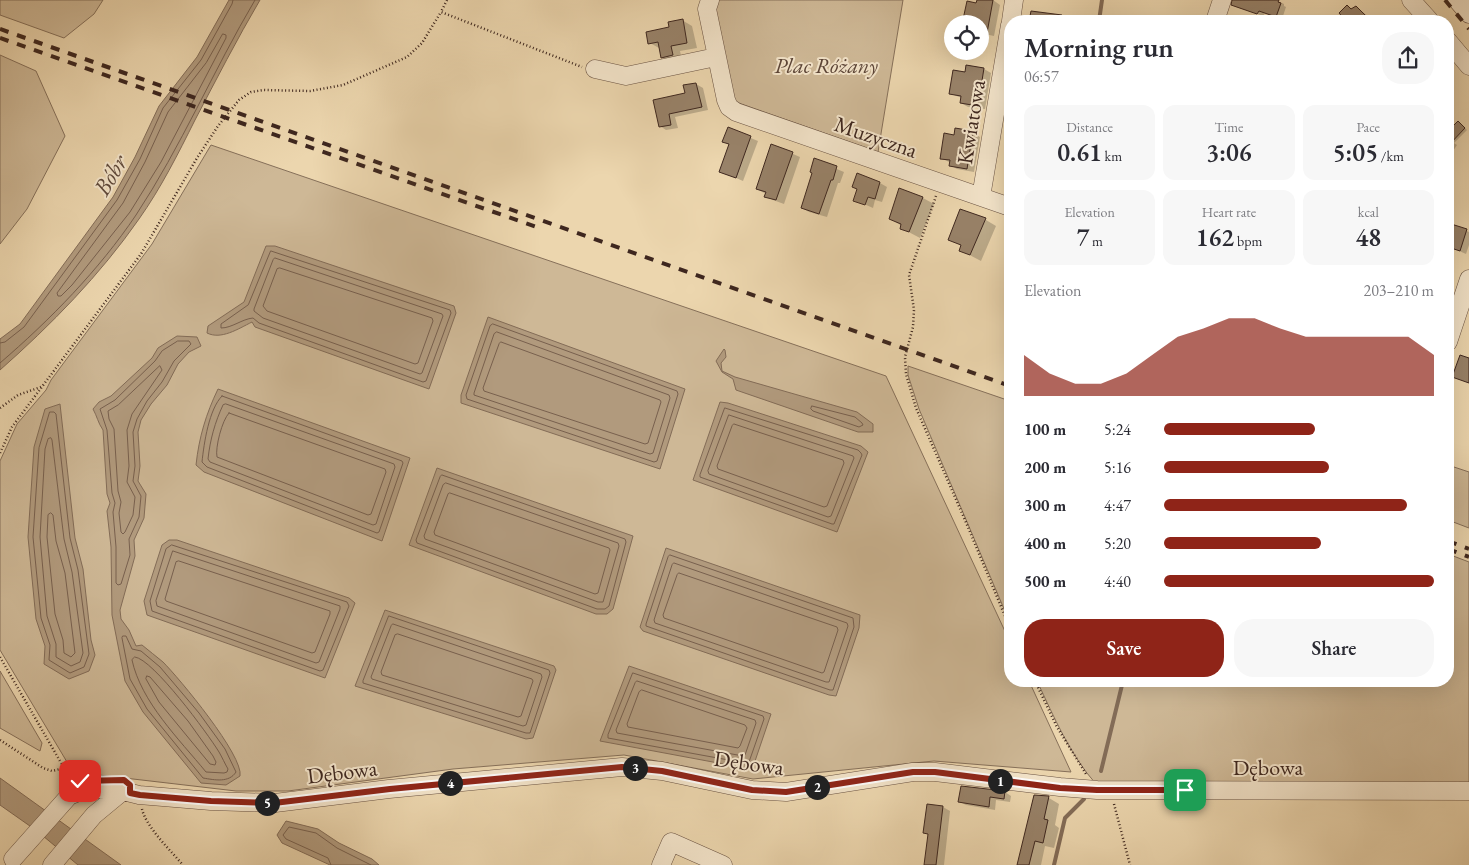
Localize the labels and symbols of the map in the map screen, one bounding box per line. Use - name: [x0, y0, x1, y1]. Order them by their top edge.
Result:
- park label: Plac Różany: [774, 51, 878, 80]
- street label: Kwiatowa: [950, 77, 992, 166]
- street label: Muzyczna: [831, 109, 922, 165]
- water label: Bóbr: [85, 147, 135, 202]
- street label: Dębowa: [712, 744, 786, 782]
- street label: Dębowa: [305, 753, 379, 791]
- street label: Dębowa: [1233, 753, 1303, 782]
- pin: 3: [622, 756, 648, 780]
- pin: [59, 760, 101, 802]
- pin: 1: [988, 768, 1012, 794]
- pin: [1164, 769, 1206, 811]
- pin: 4: [438, 770, 462, 796]
- pin: 2: [804, 774, 830, 800]
- pin: 5: [254, 790, 280, 816]

